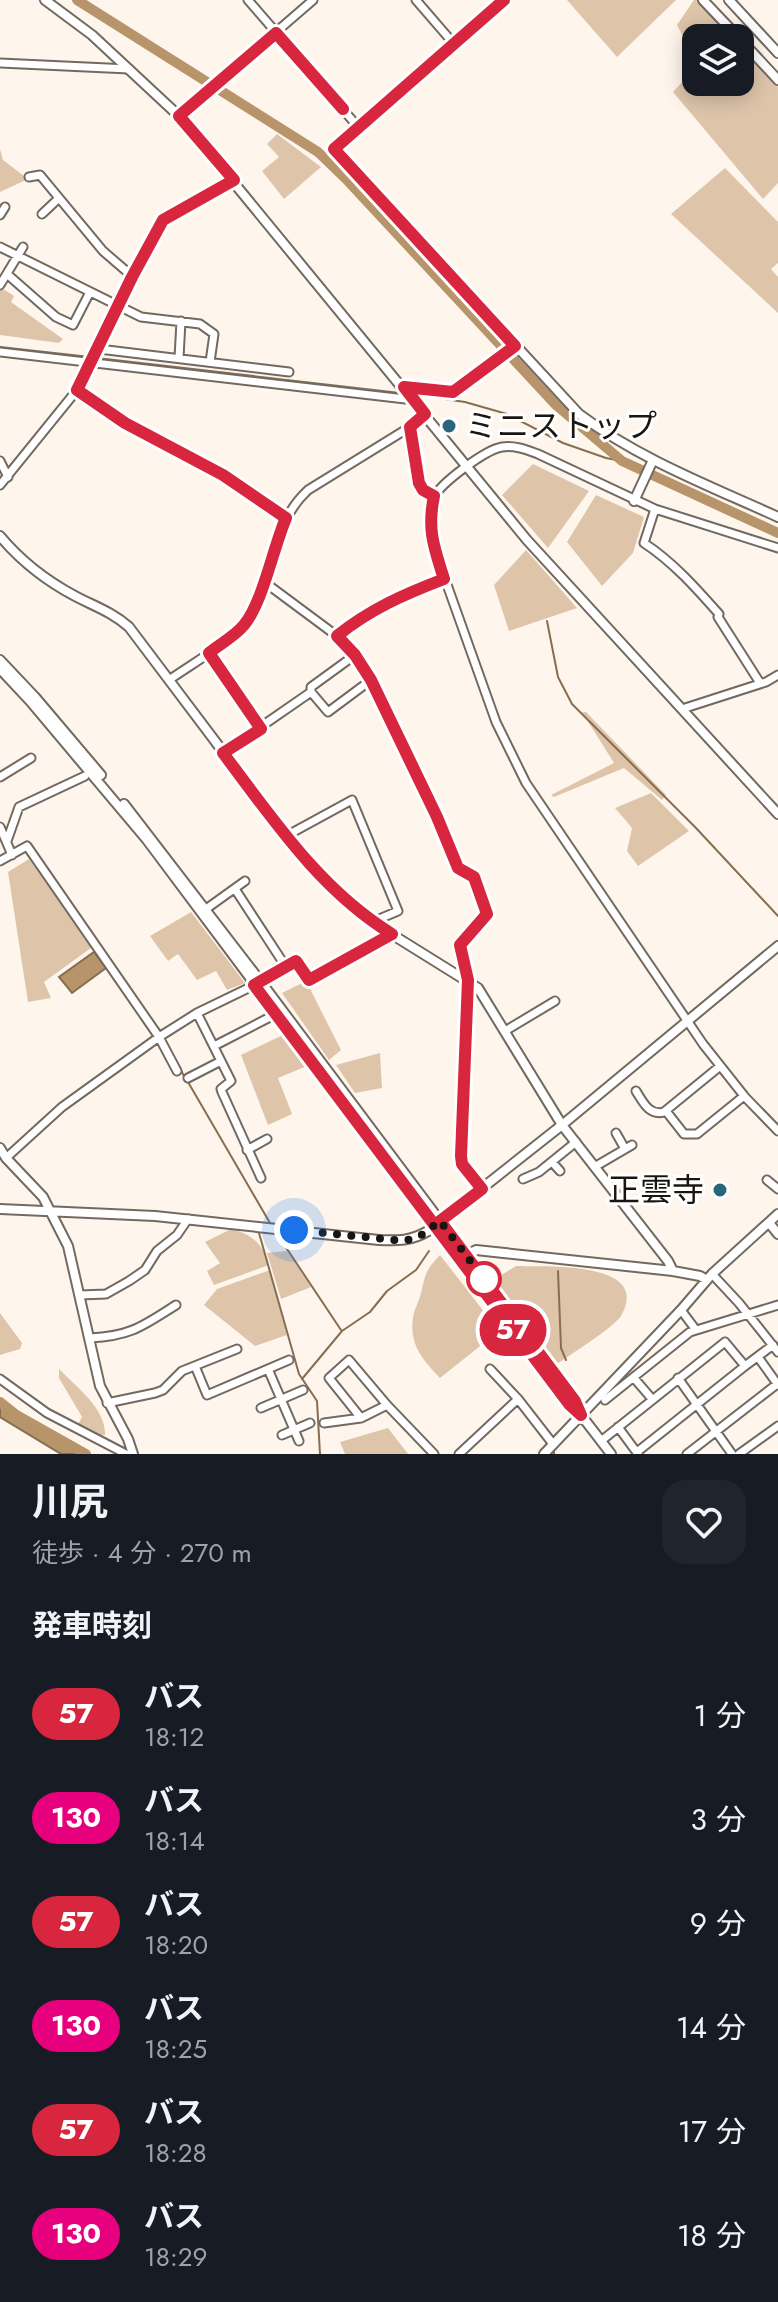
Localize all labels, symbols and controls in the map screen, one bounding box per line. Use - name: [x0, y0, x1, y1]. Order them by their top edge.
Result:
- map controls: [682, 24, 754, 96]
- button: layers: [682, 24, 754, 96]
- place label: ミニストップ: [465, 403, 657, 449]
- marker: ミニストップ: [440, 417, 458, 435]
- place label: 正雲寺: [608, 1167, 704, 1213]
- marker: 正雲寺: [711, 1181, 729, 1199]
- your location: [274, 1210, 314, 1250]
- unlabelled marker: [467, 1262, 501, 1296]
- line badge: 57: [477, 1304, 549, 1356]
- text: 57: [496, 1309, 530, 1350]
- text: 川尻: [32, 1474, 108, 1529]
- button: heart: [662, 1480, 746, 1564]
- text: 徒歩 · 4 分 · 270 m: [32, 1534, 252, 1572]
- text: 発車時刻: [32, 1604, 152, 1647]
- text: バス: [144, 1675, 204, 1718]
- text: 57: [59, 1693, 93, 1734]
- text: 1 分: [694, 1694, 746, 1737]
- text: 18:12: [144, 1718, 204, 1756]
- text: バス: [144, 1779, 204, 1822]
- text: 130: [51, 1797, 101, 1838]
- text: 3 分: [691, 1798, 746, 1841]
- text: 18:14: [144, 1822, 205, 1860]
- text: バス: [144, 1883, 204, 1926]
- text: 57: [59, 1901, 93, 1942]
- text: 9 分: [690, 1902, 746, 1945]
- text: 18:20: [144, 1926, 208, 1964]
- text: バス: [144, 1987, 204, 2030]
- text: 130: [51, 2005, 101, 2046]
- text: 14 分: [676, 2006, 746, 2049]
- text: 18:25: [144, 2030, 207, 2068]
- text: バス: [144, 2091, 204, 2134]
- text: 57: [59, 2109, 93, 2150]
- text: 17 分: [678, 2110, 746, 2153]
- text: 18:28: [144, 2134, 207, 2172]
- text: バス: [144, 2195, 204, 2238]
- text: 130: [51, 2213, 101, 2254]
- text: 18 分: [677, 2214, 746, 2257]
- text: 18:29: [144, 2238, 207, 2276]

